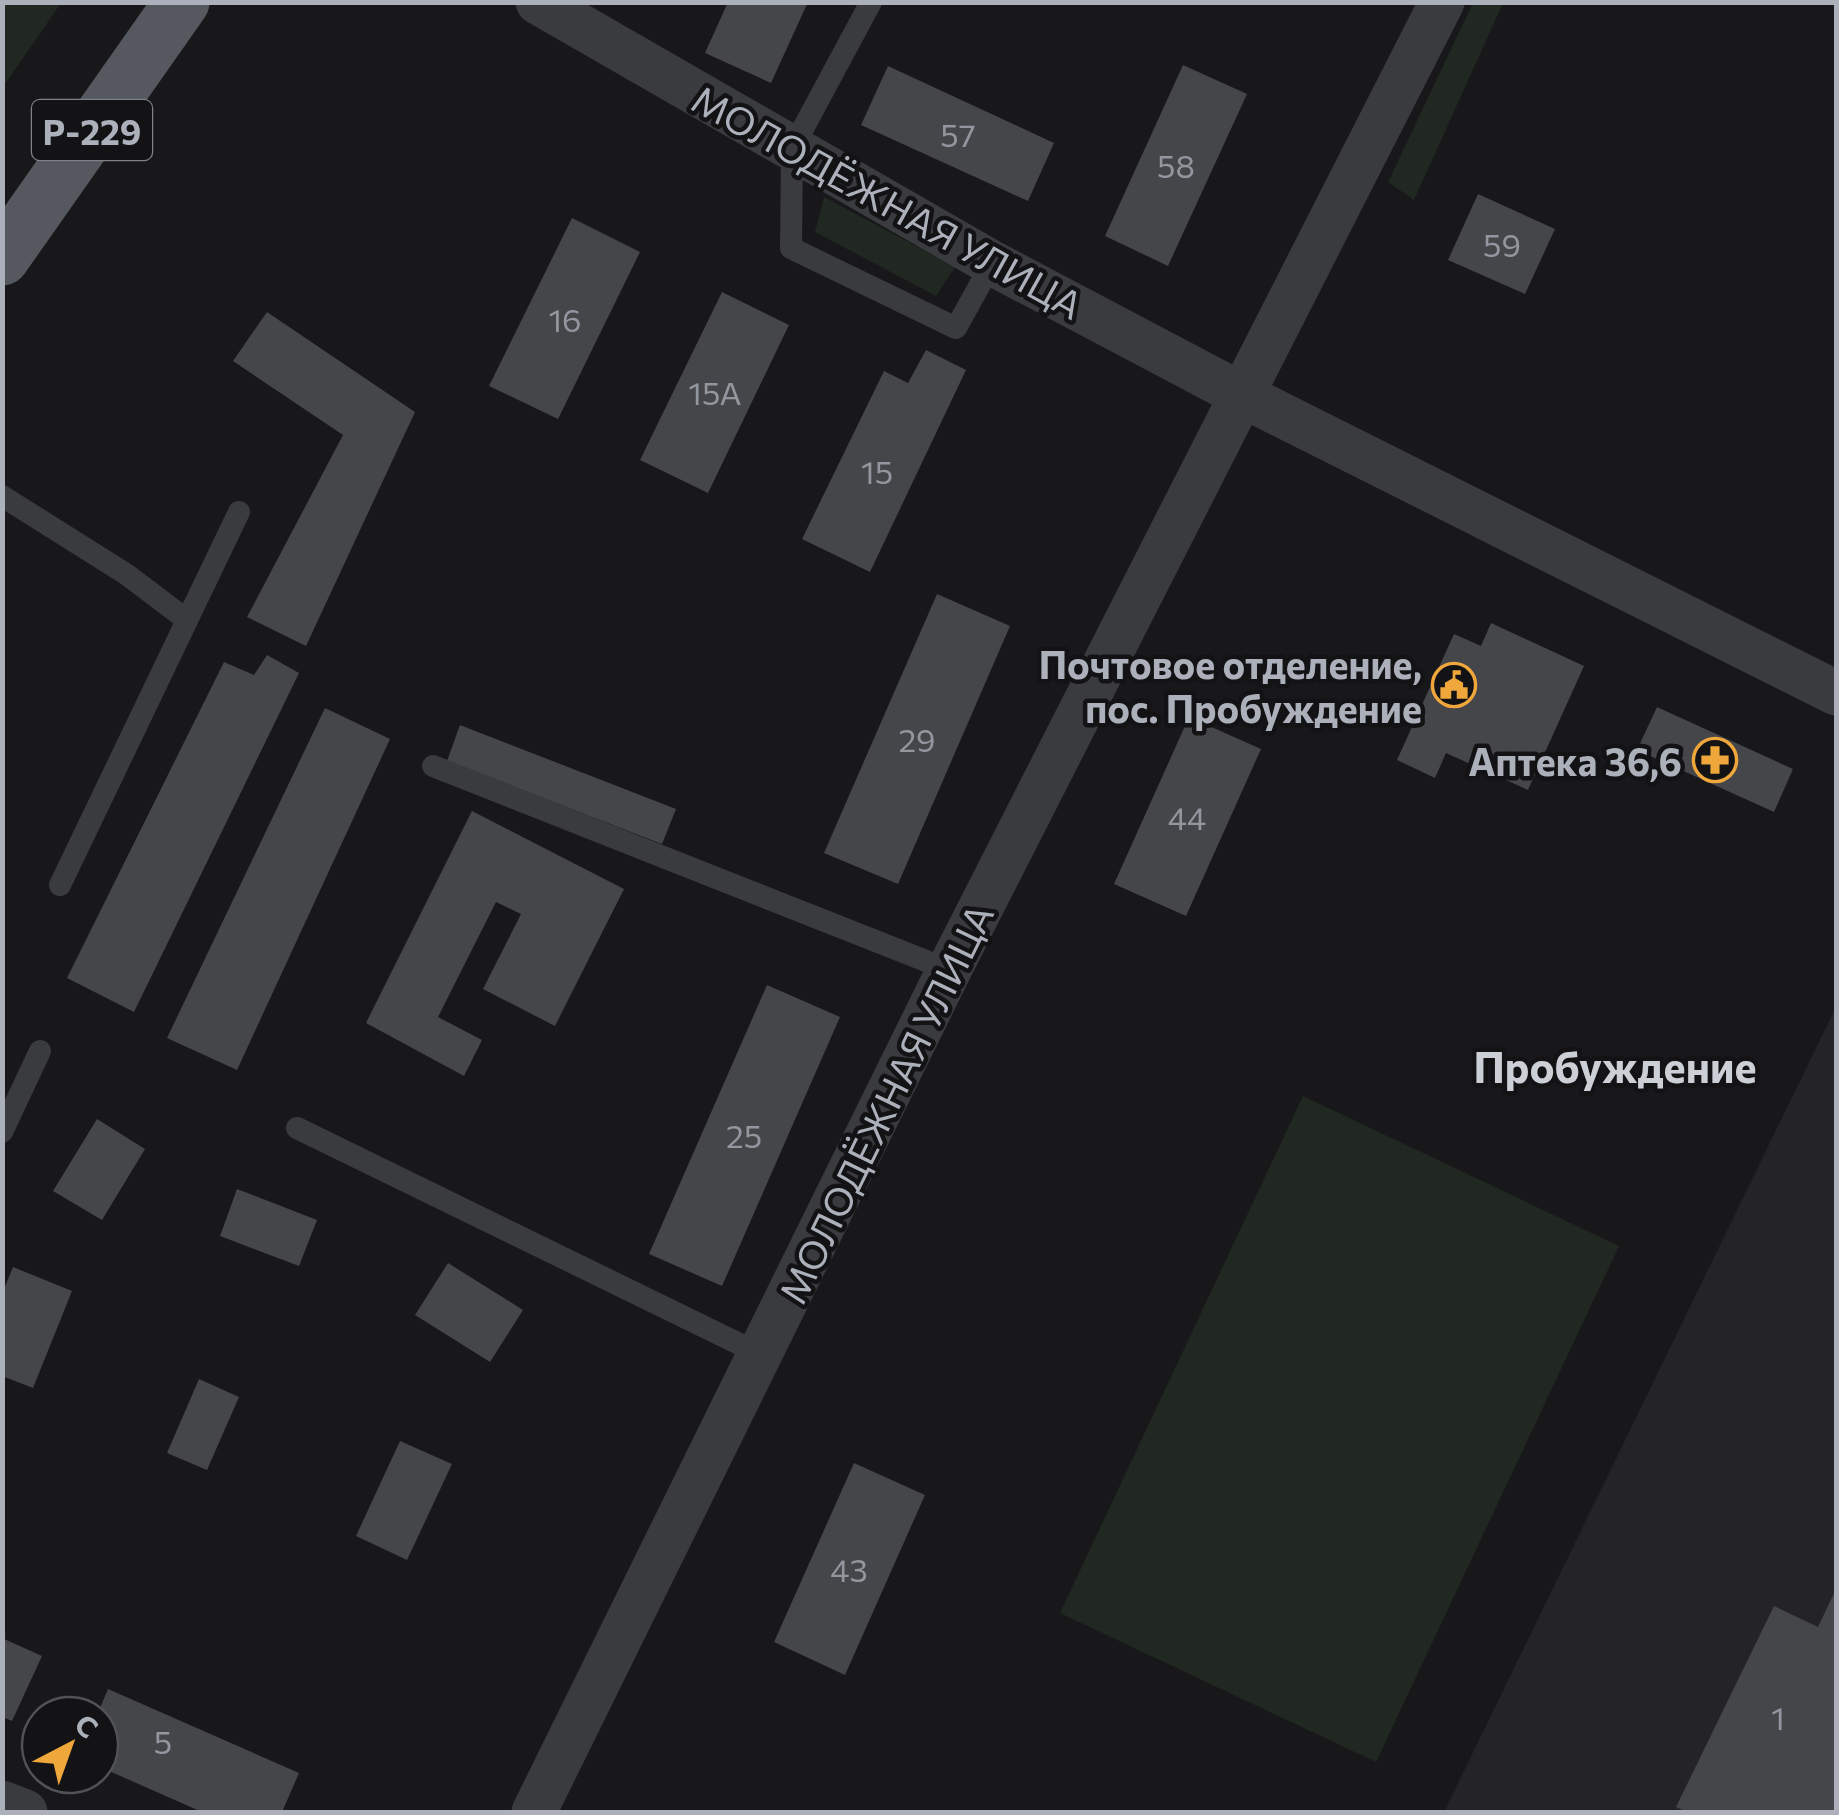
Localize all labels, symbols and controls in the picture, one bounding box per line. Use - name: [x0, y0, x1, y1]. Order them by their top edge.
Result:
- street label: МОЛОДЁЖНАЯ УЛИЦА: [685, 74, 1091, 328]
- road number: Р-229: [32, 100, 152, 160]
- house number: 57: [940, 114, 976, 154]
- house number: 58: [1157, 145, 1195, 185]
- house number: 59: [1483, 224, 1521, 264]
- house number: 16: [548, 299, 582, 339]
- house number: 15А: [688, 372, 742, 412]
- house number: 15: [861, 451, 893, 491]
- place label: Почтовое отделение, пос. Пробуждение: [1039, 640, 1422, 731]
- public building icon: Почтовое отделение, пос. Пробуждение: [1431, 662, 1477, 708]
- house number: 29: [898, 719, 936, 759]
- place label: Аптека 36,6: [1468, 737, 1682, 784]
- pharmacy icon: Аптека 36,6: [1692, 737, 1738, 783]
- house number: 44: [1168, 797, 1206, 837]
- street label: МОЛОДЁЖНАЯ УЛИЦА: [768, 895, 1002, 1311]
- district label: Пробуждение: [1473, 1040, 1757, 1092]
- house number: 25: [726, 1115, 762, 1155]
- house number: 43: [830, 1549, 868, 1589]
- north arrow: [20, 1695, 120, 1795]
- house number: 1: [1771, 1697, 1785, 1737]
- text: С: [69, 1706, 105, 1744]
- house number: 5: [154, 1721, 172, 1761]

